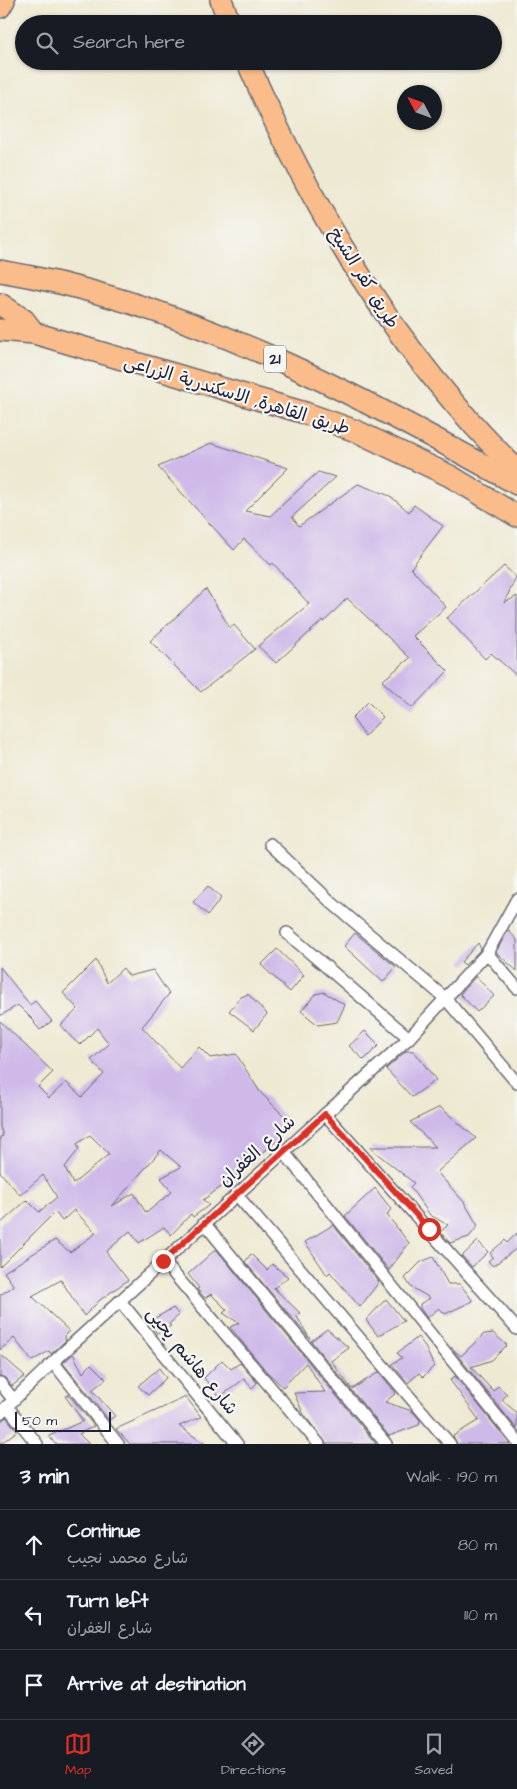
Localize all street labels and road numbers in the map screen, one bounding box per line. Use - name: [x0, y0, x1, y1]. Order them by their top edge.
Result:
- street label: طريق كفر الشيخ: [323, 223, 405, 333]
- road number: 21: [264, 346, 286, 372]
- street label: طريق القاهرة, الاسكندرية الزراعى: [121, 349, 353, 441]
- street label: شارع الغفران: [213, 1110, 301, 1192]
- street label: شارع هاشم يحيى: [140, 1302, 243, 1421]

